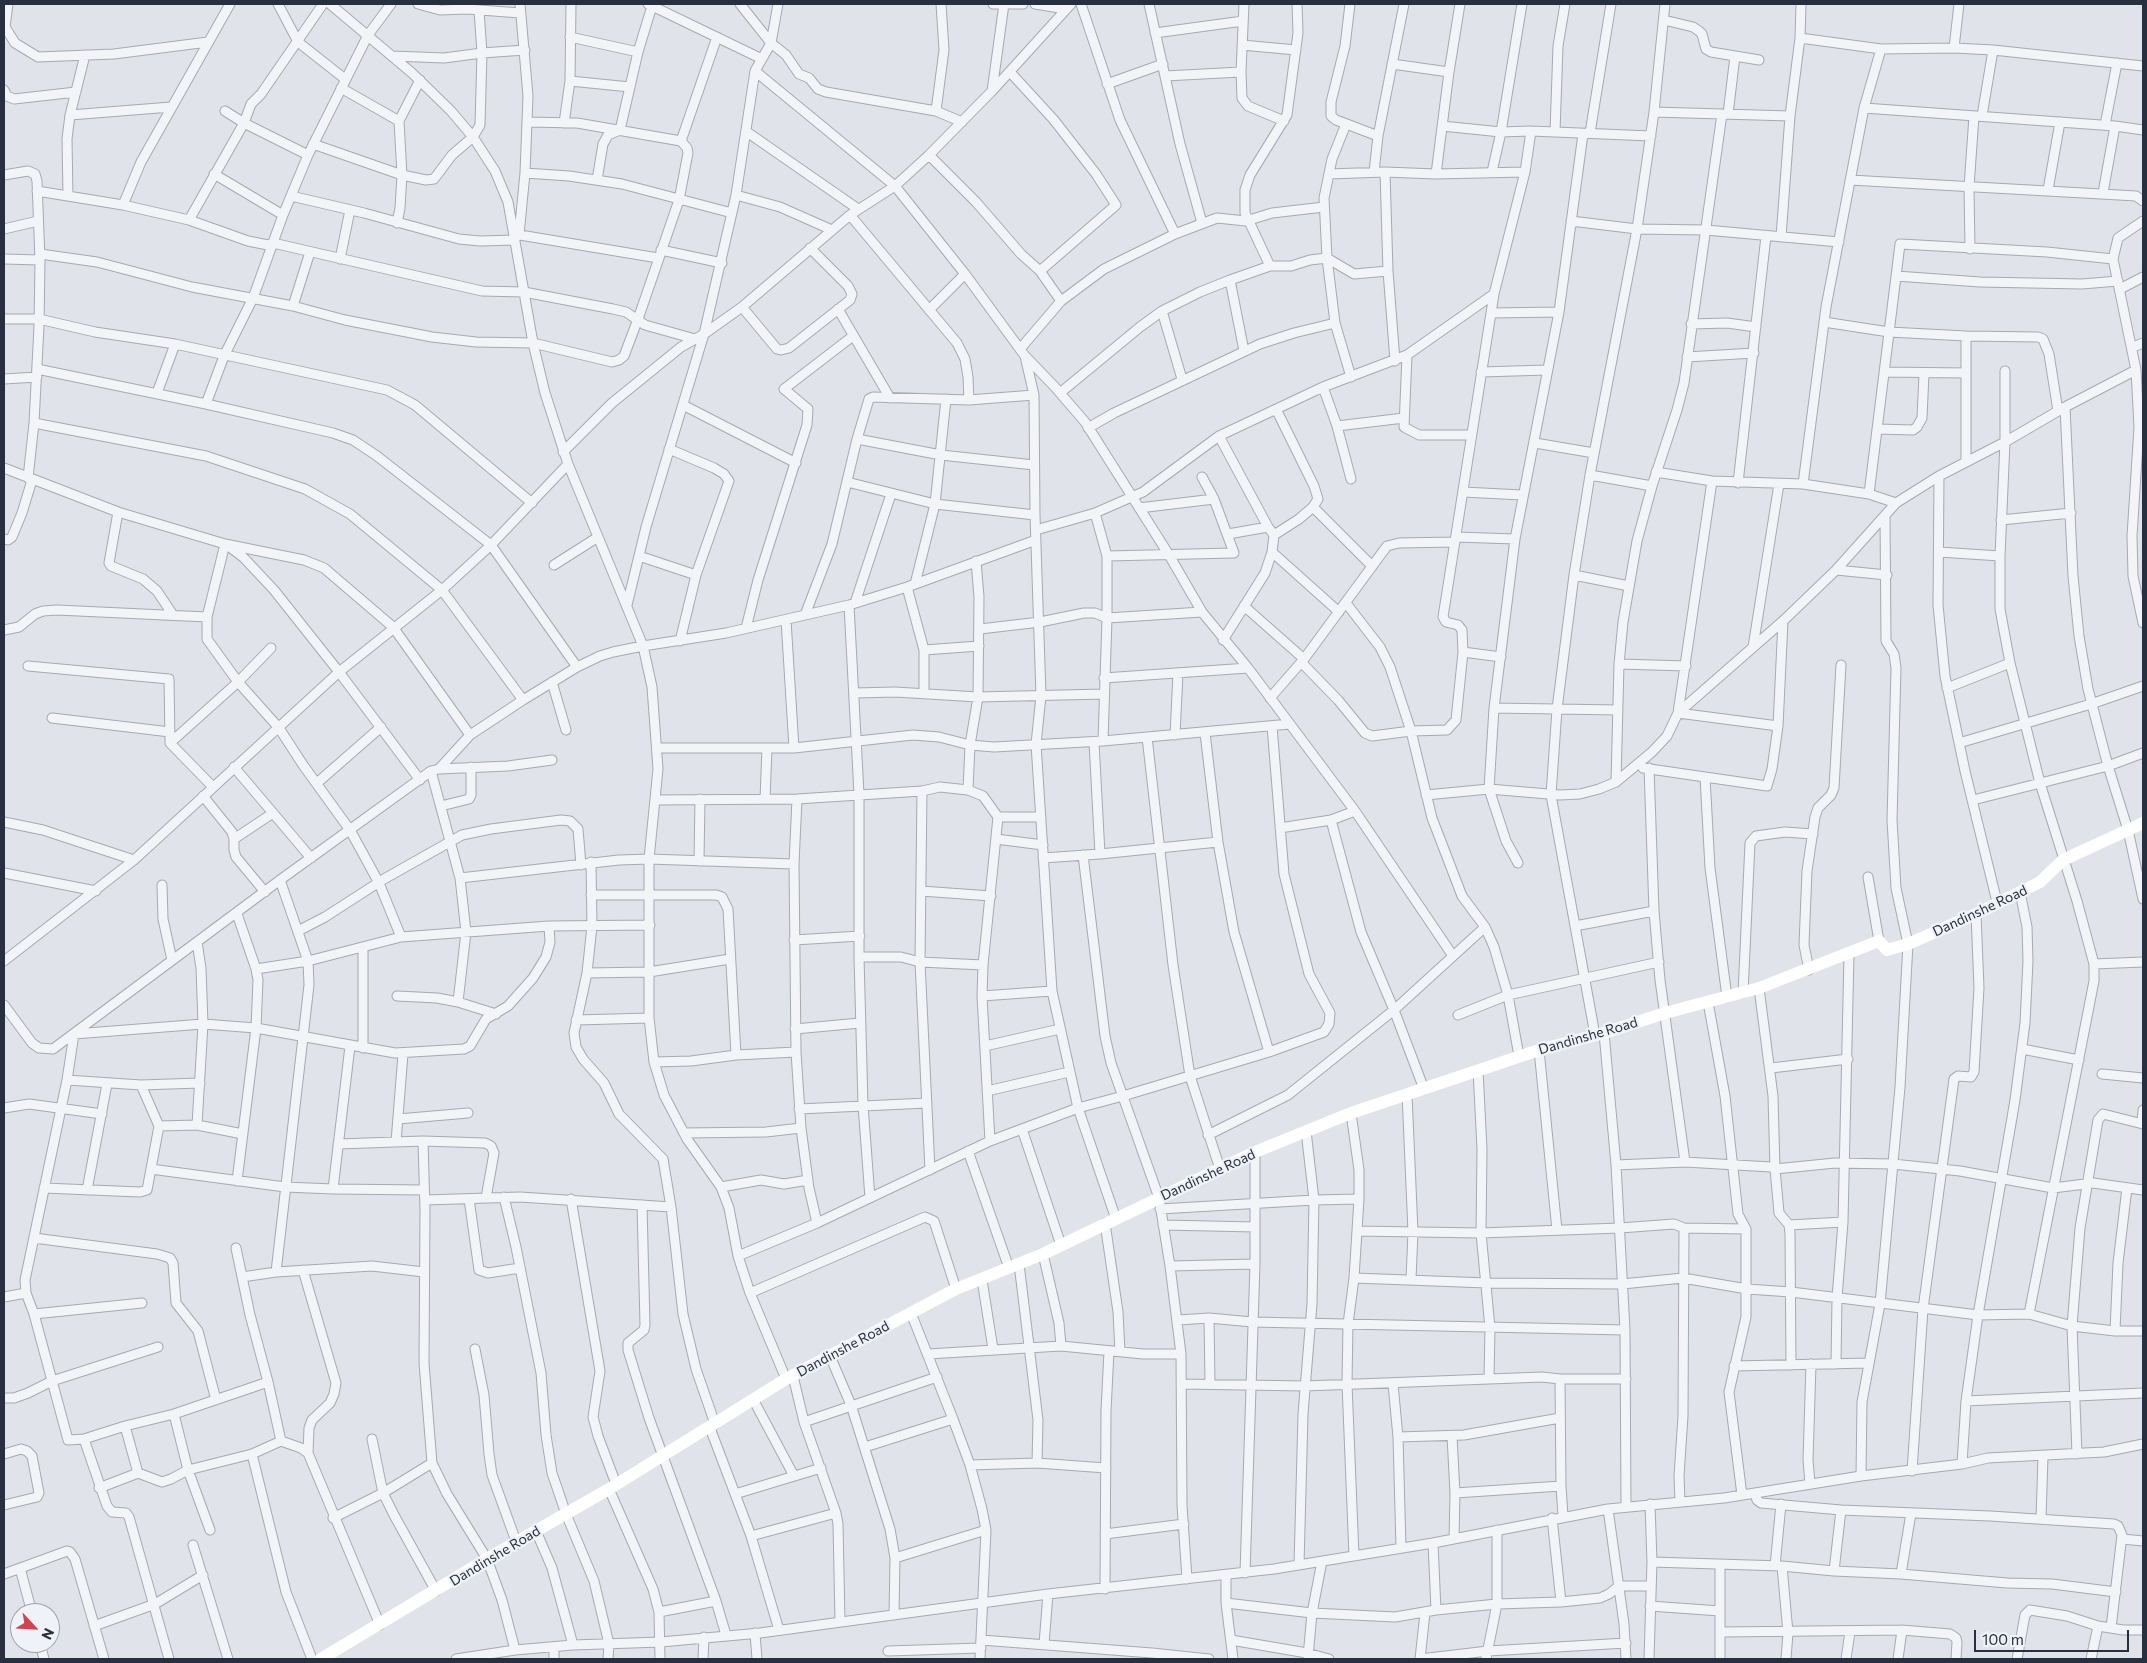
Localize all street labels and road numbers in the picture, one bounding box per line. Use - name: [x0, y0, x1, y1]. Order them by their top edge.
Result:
- street label: Dandinshe Road: [1930, 882, 2030, 940]
- street label: Dandinshe Road: [1536, 1014, 1640, 1058]
- street label: Dandinshe Road: [1158, 1146, 1258, 1204]
- street label: Dandinshe Road: [794, 1318, 892, 1380]
- street label: Dandinshe Road: [447, 1522, 543, 1590]

